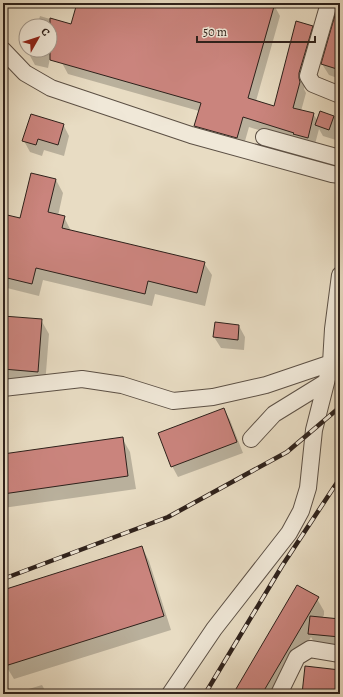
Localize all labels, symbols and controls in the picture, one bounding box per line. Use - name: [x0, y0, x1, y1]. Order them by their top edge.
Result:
- north arrow: [18, 18, 58, 58]
- scale bar: [197, 18, 315, 44]
- text: 50 m: [203, 24, 227, 40]
- text: С: [37, 25, 53, 40]

